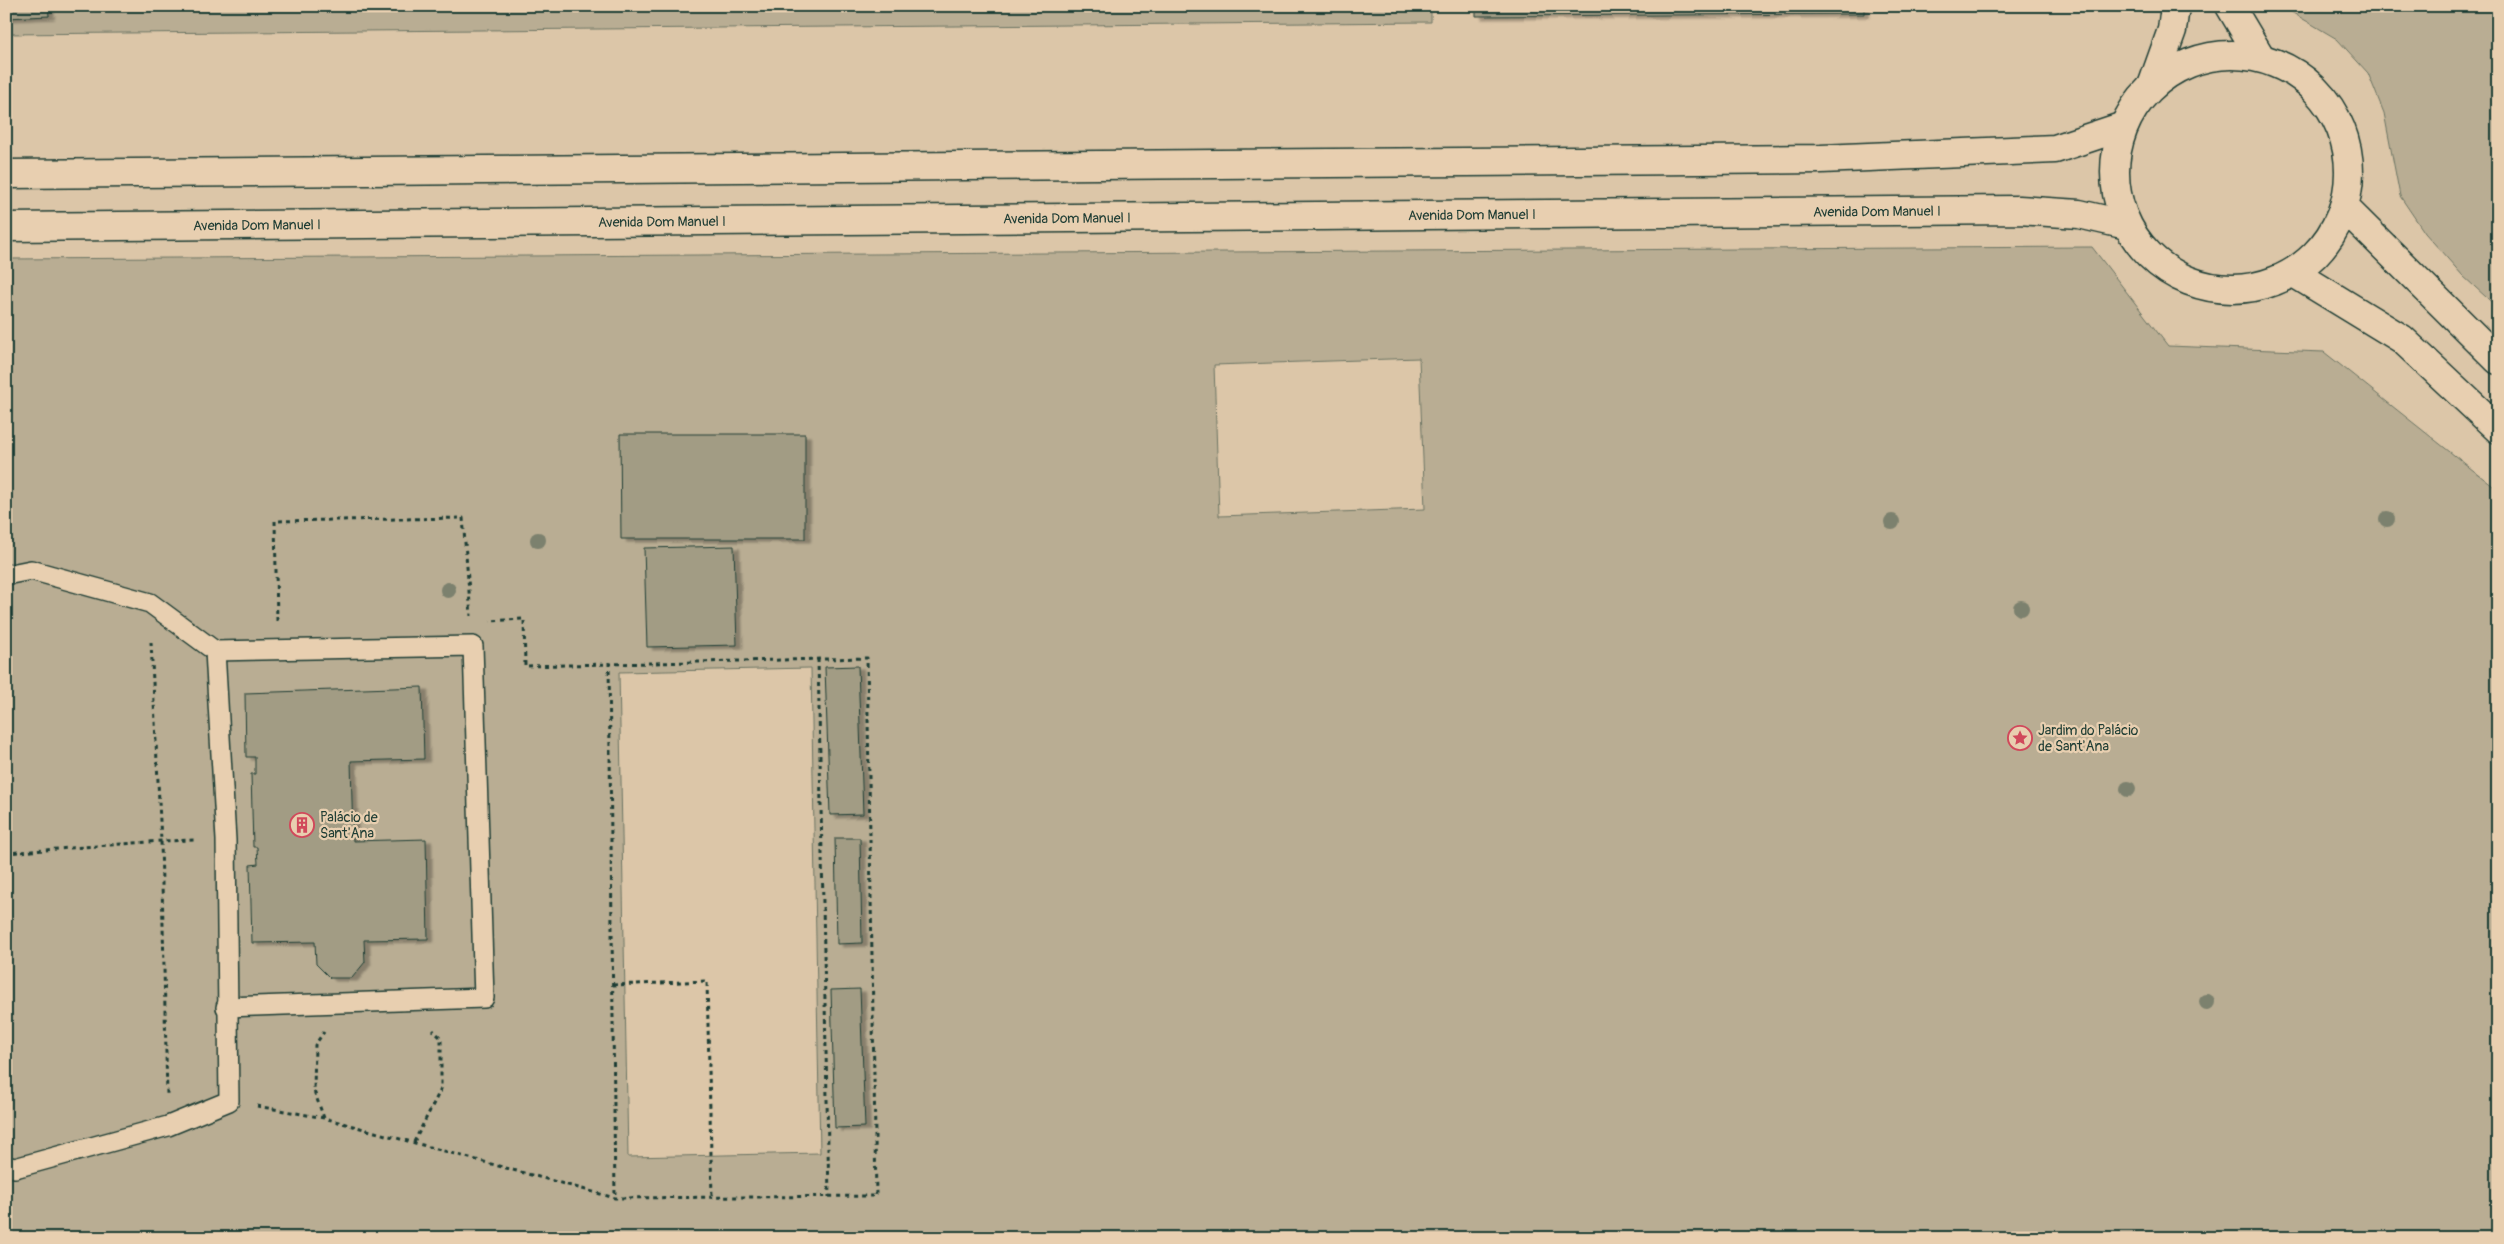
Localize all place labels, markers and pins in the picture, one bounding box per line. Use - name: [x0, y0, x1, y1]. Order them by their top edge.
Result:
- place label: Jardim do Palácio de Sant'Ana: [2038, 722, 2139, 755]
- place icon: Jardim do Palácio de Sant'Ana: [2007, 725, 2033, 751]
- place label: Palácio de Sant'Ana: [320, 809, 378, 842]
- building icon: Palácio de Sant'Ana: [289, 812, 315, 838]

